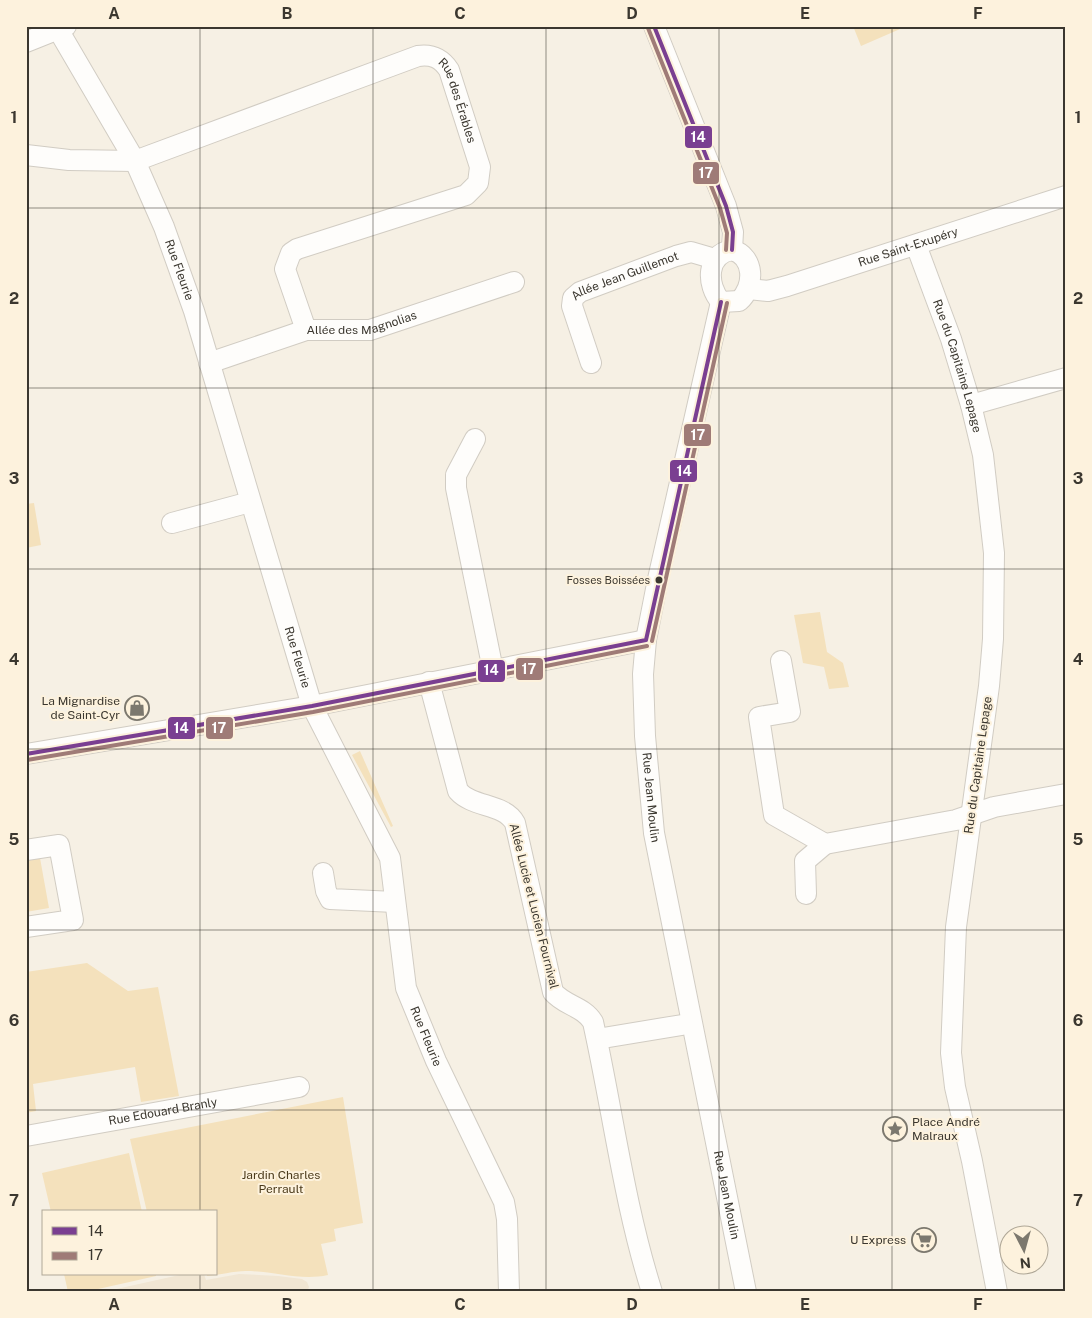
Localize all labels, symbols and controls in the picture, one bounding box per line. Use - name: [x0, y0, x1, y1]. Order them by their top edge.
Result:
- text: A: [108, 4, 120, 23]
- text: B: [282, 4, 293, 23]
- text: C: [454, 4, 466, 23]
- text: D: [626, 4, 638, 23]
- text: E: [800, 4, 810, 23]
- text: F: [973, 4, 983, 23]
- street label: Rue des Érables: [436, 55, 479, 145]
- text: 1: [11, 108, 17, 127]
- text: 1: [1075, 108, 1081, 127]
- line badge: 14: [684, 125, 713, 149]
- text: 14: [690, 129, 706, 145]
- line badge: 17: [692, 161, 720, 185]
- text: 17: [699, 165, 714, 181]
- street label: Rue Saint-Exupéry: [856, 224, 960, 270]
- street label: Rue Fleurie: [162, 238, 197, 302]
- street label: Allée Jean Guillemot: [568, 249, 681, 303]
- text: 2: [9, 289, 19, 308]
- text: 2: [1073, 289, 1083, 308]
- street label: Rue du Capitaine Lepage: [930, 297, 984, 434]
- street label: Allée des Magnolias: [306, 308, 418, 337]
- line badge: 17: [683, 423, 712, 447]
- text: 17: [691, 427, 706, 443]
- line badge: 14: [669, 459, 698, 483]
- text: 14: [676, 463, 692, 479]
- text: 3: [9, 469, 19, 488]
- text: 3: [1073, 469, 1083, 488]
- place label: Fosses Boissées: [566, 574, 650, 586]
- marker: Fosses Boissées: [654, 575, 664, 585]
- street label: Rue Fleurie: [282, 625, 313, 690]
- text: 4: [9, 650, 20, 669]
- text: 4: [1073, 650, 1084, 669]
- line badge: 17: [515, 657, 544, 681]
- line badge: 14: [477, 659, 506, 683]
- text: 17: [522, 661, 537, 677]
- text: 14: [483, 662, 499, 678]
- place label: La Mignardise de Saint-Cyr: [41, 694, 120, 722]
- shop icon: La Mignardise de Saint-Cyr: [124, 695, 150, 721]
- street label: Rue du Capitaine Lepage: [961, 695, 995, 835]
- line badge: 14: [167, 716, 196, 740]
- line badge: 17: [205, 716, 234, 740]
- text: 14: [173, 720, 189, 736]
- text: 17: [212, 720, 227, 736]
- street label: Rue Jean Moulin: [640, 752, 663, 844]
- street label: Allée Lucie et Lucien Fournival: [507, 822, 561, 991]
- text: 5: [9, 830, 20, 849]
- text: 5: [1073, 830, 1084, 849]
- street label: Rue Fleurie: [407, 1004, 445, 1069]
- text: 6: [9, 1011, 19, 1030]
- text: 6: [1073, 1011, 1083, 1030]
- street label: Rue Edouard Branly: [107, 1095, 219, 1128]
- place label: Place André Malraux: [912, 1115, 980, 1143]
- place icon: Place André Malraux: [882, 1116, 908, 1142]
- street label: Rue Jean Moulin: [711, 1149, 742, 1241]
- park label: Jardin Charles Perrault: [242, 1168, 320, 1196]
- text: 7: [9, 1191, 19, 1210]
- text: 7: [1073, 1191, 1083, 1210]
- legend: [42, 1210, 218, 1276]
- text: 14: [88, 1222, 104, 1239]
- north arrow: [1000, 1226, 1050, 1276]
- supermarket icon: U Express: [911, 1227, 937, 1253]
- place label: U Express: [850, 1233, 906, 1247]
- text: 17: [88, 1246, 103, 1263]
- text: N: [1019, 1254, 1032, 1271]
- text: A: [108, 1295, 120, 1314]
- text: B: [282, 1295, 293, 1314]
- text: C: [454, 1295, 466, 1314]
- text: D: [626, 1295, 638, 1314]
- text: E: [800, 1295, 810, 1314]
- text: F: [973, 1295, 983, 1314]

